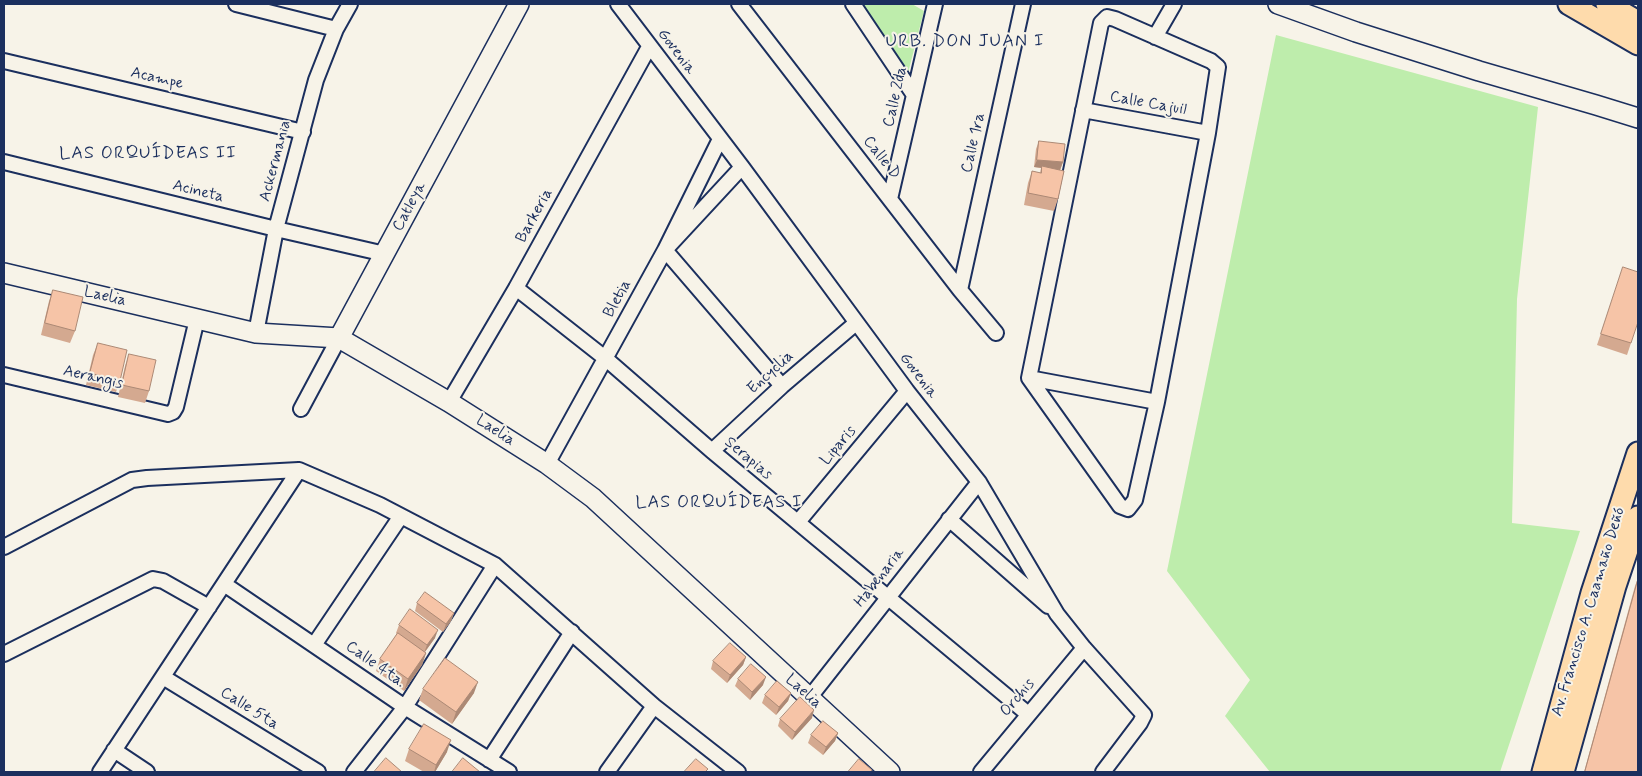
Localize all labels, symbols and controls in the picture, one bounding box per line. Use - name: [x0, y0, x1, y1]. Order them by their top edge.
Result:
- street label: Govenia: [653, 25, 699, 79]
- district label: URB. DON JUAN I: [884, 31, 1046, 53]
- street label: Acampe: [129, 64, 185, 94]
- street label: Calle 2da: [880, 65, 912, 129]
- street label: Calle Cajuil: [1108, 88, 1188, 120]
- street label: Calle 1ra: [958, 111, 990, 175]
- street label: Ackermania: [256, 118, 296, 204]
- street label: Calle D: [858, 132, 904, 184]
- district label: LAS ORQUÍDEAS II: [57, 143, 239, 165]
- street label: Acineta: [170, 176, 226, 208]
- street label: Catleya: [389, 179, 431, 235]
- street label: Barkeria: [512, 186, 558, 246]
- street label: Bletia: [600, 277, 636, 321]
- street label: Laelia: [82, 283, 128, 311]
- street label: Encyclia: [744, 347, 798, 399]
- street label: Govenia: [895, 349, 941, 403]
- street label: Aerangis: [61, 362, 125, 394]
- street label: Laelia: [472, 411, 518, 451]
- street label: Liparis: [817, 422, 861, 470]
- street label: Serapias: [720, 433, 776, 485]
- district label: LAS ORQUÍDEAS I: [634, 492, 804, 514]
- street label: Av. Francisco A. Caamaño Deñó: [1548, 505, 1630, 719]
- street label: Habenaria: [851, 544, 909, 612]
- street label: Calle 4ta.: [341, 637, 409, 693]
- street label: Laelia: [781, 671, 825, 713]
- street label: Orchis: [997, 675, 1039, 721]
- street label: Calle 5ta: [216, 683, 282, 735]

